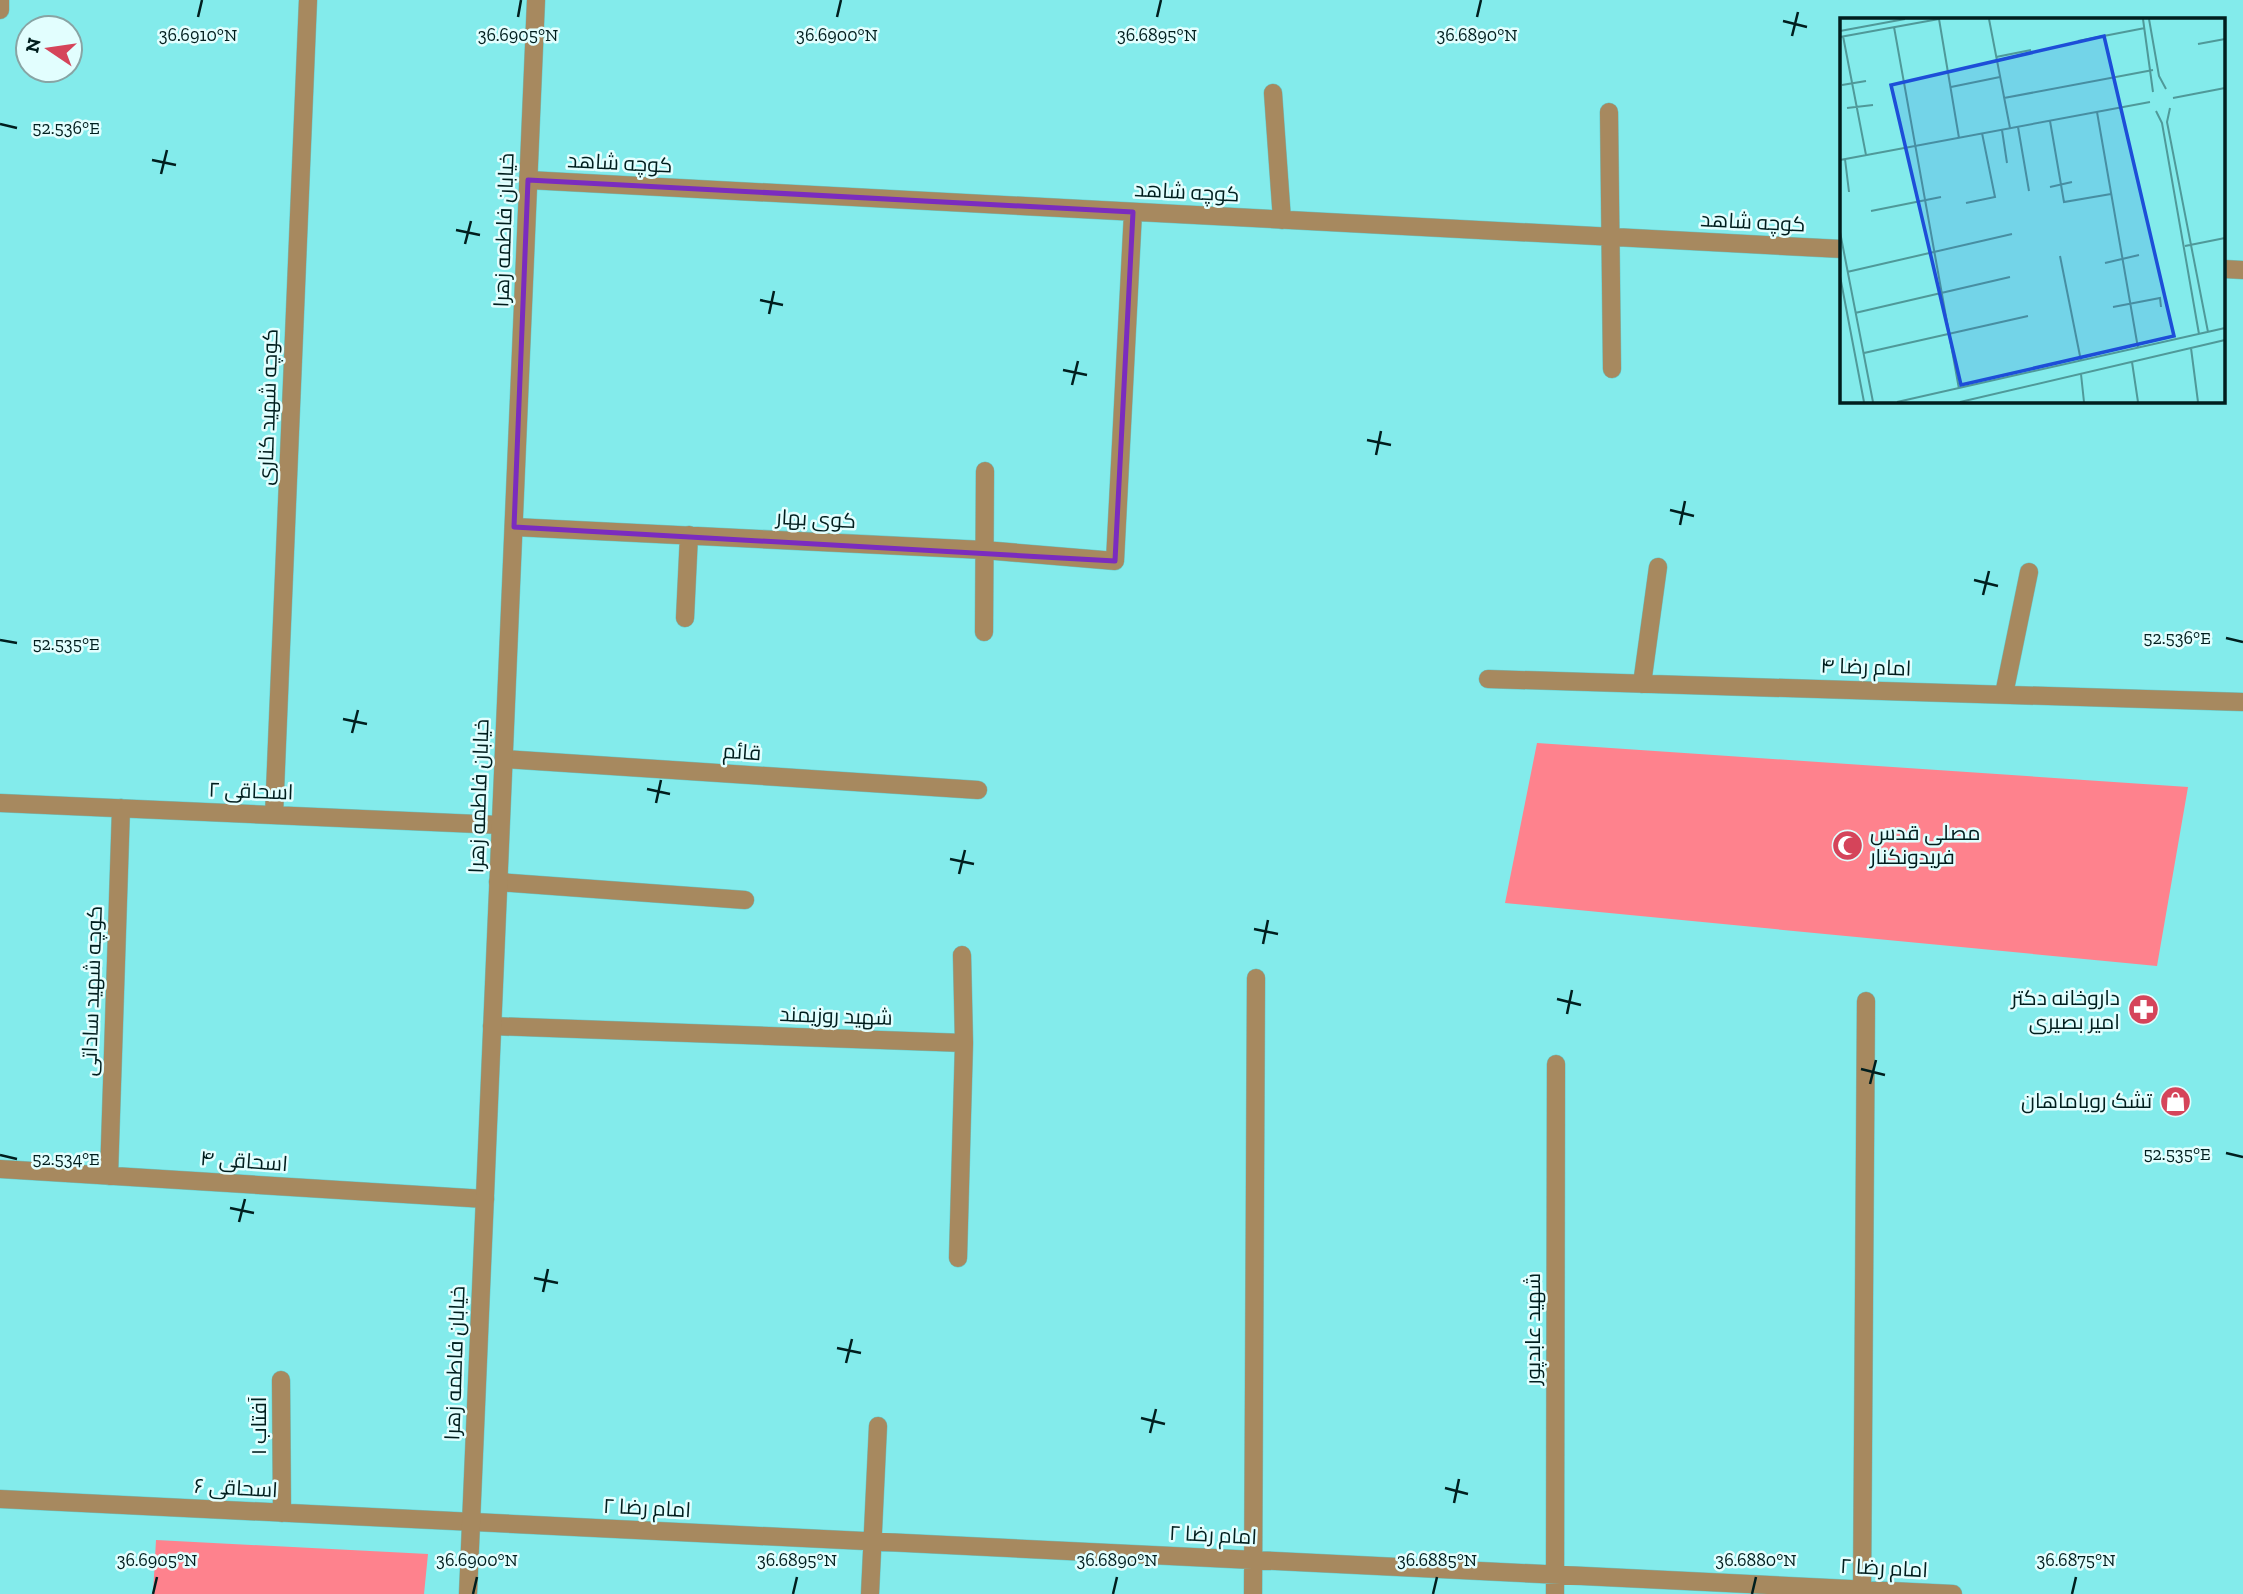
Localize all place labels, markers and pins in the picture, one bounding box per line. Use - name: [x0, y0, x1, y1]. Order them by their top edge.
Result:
- place label: مصلی قدس فریدونکنار: [1869, 820, 1981, 869]
- mosque icon: مصلی قدس فریدونکنار: [1830, 828, 1864, 862]
- place label: داروخانه دکتر امیر بصیری: [2010, 985, 2120, 1035]
- pharmacy icon: داروخانه دکتر امیر بصیری: [2126, 993, 2160, 1027]
- shop icon: تشک رویاماهان: [2158, 1084, 2192, 1118]
- place label: تشک رویاماهان: [2021, 1088, 2152, 1114]

